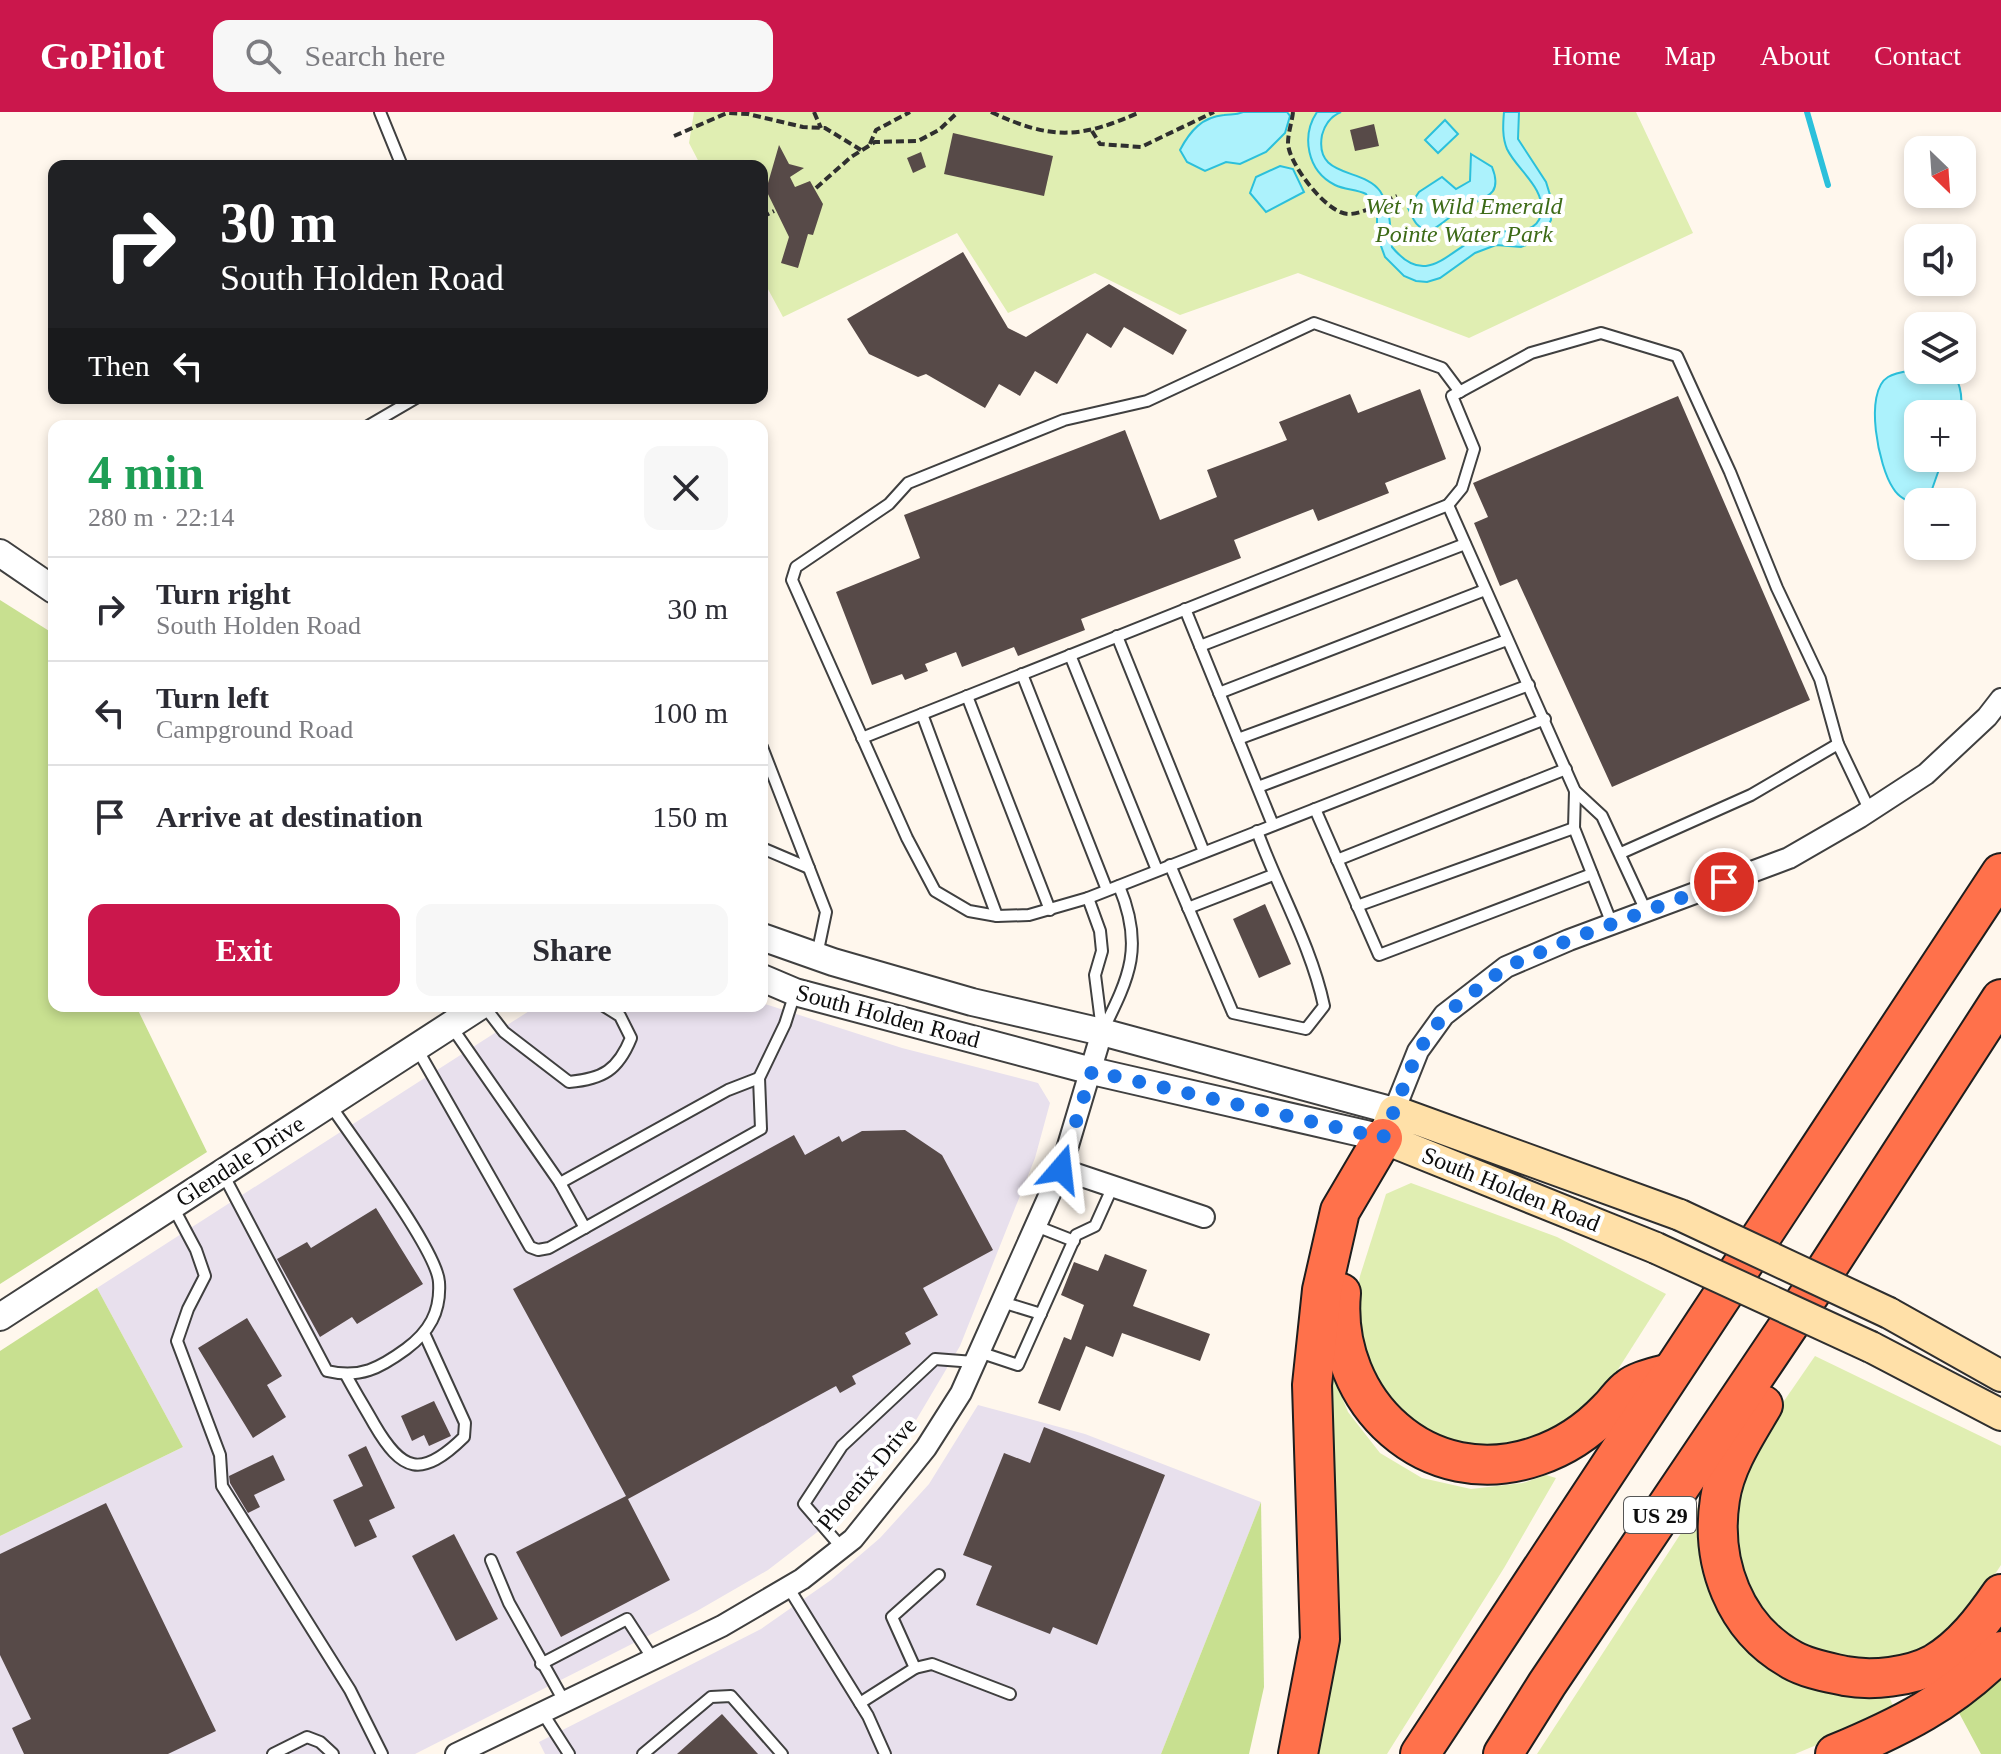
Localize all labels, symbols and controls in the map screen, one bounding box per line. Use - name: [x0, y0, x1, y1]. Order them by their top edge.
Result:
- search box: [213, 20, 773, 92]
- icon: search: [241, 34, 285, 78]
- text: GoPilot: [40, 35, 165, 77]
- text: Search here: [305, 39, 445, 72]
- text: Home: [1552, 40, 1621, 71]
- text: Map: [1665, 40, 1716, 71]
- text: About: [1760, 40, 1830, 71]
- text: Contact: [1874, 40, 1961, 71]
- north arrow: [1904, 136, 1976, 208]
- map controls: [1904, 136, 1976, 560]
- icon: right: [88, 192, 192, 296]
- text: 30 m: [220, 192, 337, 254]
- park label: Wet 'n Wild Emerald Pointe Water Park: [1366, 193, 1563, 247]
- button: sound: [1904, 224, 1976, 296]
- text: South Holden Road: [220, 258, 504, 298]
- button: layers: [1904, 312, 1976, 384]
- icon: left: [166, 344, 210, 388]
- text: Then: [88, 349, 150, 382]
- button: +: [1904, 400, 1976, 472]
- text: 4 min: [88, 446, 204, 499]
- button: close: [644, 446, 728, 530]
- button: −: [1904, 488, 1976, 560]
- text: 280 m · 22:14: [88, 503, 235, 532]
- text: Turn right: [156, 577, 291, 610]
- icon: right: [88, 587, 132, 631]
- text: 30 m: [667, 592, 728, 625]
- text: South Holden Road: [156, 611, 361, 640]
- text: Turn left: [156, 681, 269, 714]
- icon: left: [88, 691, 132, 735]
- text: 100 m: [652, 696, 728, 729]
- text: Campground Road: [156, 715, 353, 744]
- icon: arrive: [88, 795, 132, 839]
- text: Arrive at destination: [156, 800, 423, 833]
- text: 150 m: [652, 800, 728, 833]
- pin: [1690, 848, 1758, 916]
- icon: arrive: [1702, 860, 1746, 904]
- button: Exit: [88, 904, 400, 996]
- button: Share: [416, 904, 728, 996]
- street label: South Holden Road: [793, 979, 983, 1053]
- street label: Glendale Drive: [171, 1110, 309, 1212]
- position arrow: [1019, 1127, 1103, 1211]
- street label: South Holden Road: [1418, 1141, 1604, 1237]
- street label: Phoenix Drive: [812, 1412, 922, 1536]
- road number: US 29: [1624, 1497, 1696, 1533]

